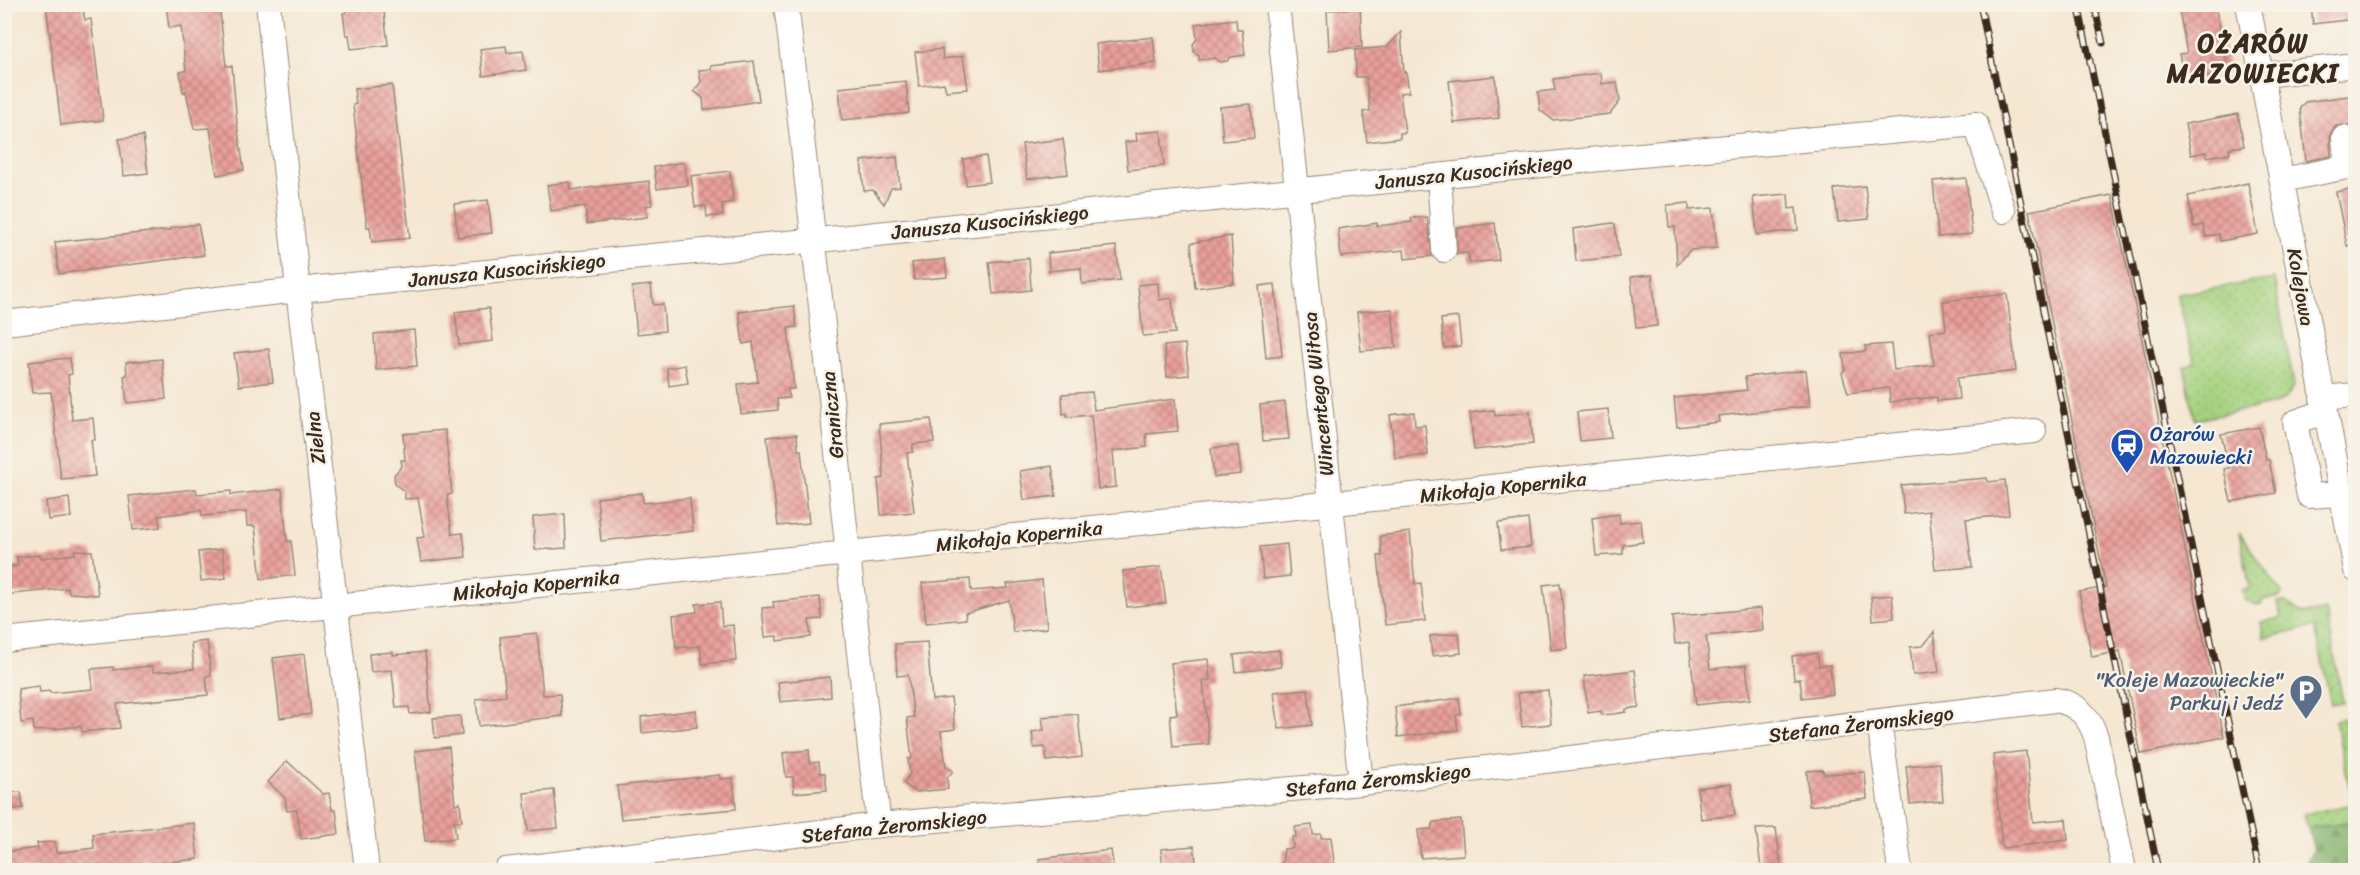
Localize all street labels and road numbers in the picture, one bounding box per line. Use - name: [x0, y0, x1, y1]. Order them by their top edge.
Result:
- street label: Janusza Kusocińskiego: [1373, 145, 1574, 200]
- street label: Janusza Kusocińskiego: [889, 195, 1090, 250]
- street label: Janusza Kusocińskiego: [406, 243, 607, 298]
- street label: Kolejowa: [2276, 245, 2325, 329]
- street label: Wincentego Witosa: [1292, 310, 1345, 478]
- street label: Graniczna: [811, 370, 854, 460]
- street label: Zielna: [295, 409, 336, 466]
- street label: Mikołaja Kopernika: [1418, 461, 1589, 514]
- street label: Mikołaja Kopernika: [934, 510, 1105, 563]
- street label: Mikołaja Kopernika: [451, 559, 622, 612]
- street label: Stefana Żeromskiego: [1767, 696, 1956, 753]
- street label: Stefana Żeromskiego: [1284, 753, 1472, 808]
- street label: Stefana Żeromskiego: [800, 799, 988, 854]

